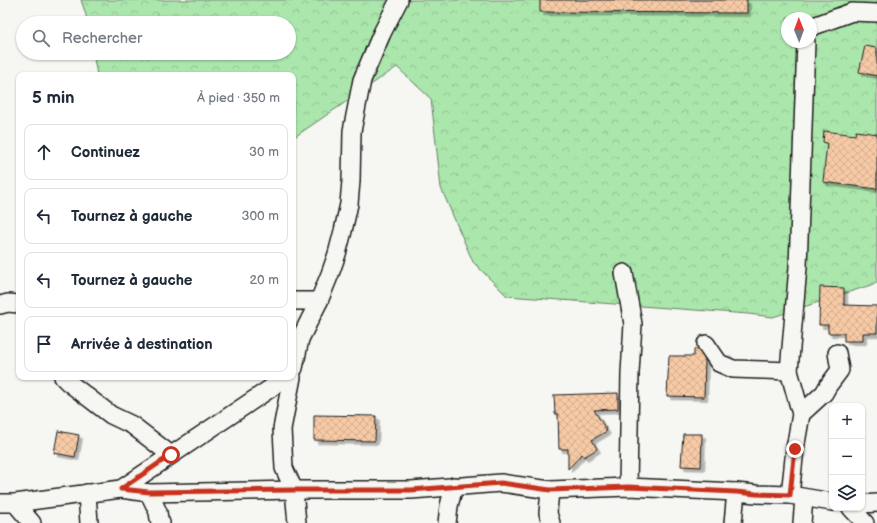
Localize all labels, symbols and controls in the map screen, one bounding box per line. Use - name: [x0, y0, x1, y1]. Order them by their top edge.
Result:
- north arrow: [781, 12, 817, 48]
- search box: [16, 16, 296, 60]
- icon: search: [30, 27, 52, 49]
- text: Rechercher: [62, 29, 142, 48]
- text: 5 min: [32, 88, 75, 108]
- text: À pied · 350 m: [197, 90, 280, 106]
- icon: ahead: [33, 141, 55, 163]
- text: Continuez: [71, 143, 140, 162]
- text: 30 m: [249, 144, 279, 160]
- icon: left: [33, 205, 55, 227]
- text: Tournez à gauche: [71, 207, 192, 226]
- text: 300 m: [241, 208, 279, 224]
- icon: left: [33, 269, 55, 291]
- text: Tournez à gauche: [71, 271, 192, 290]
- text: 20 m: [249, 272, 279, 288]
- icon: arrive: [33, 333, 55, 355]
- text: Arrivée à destination: [71, 335, 213, 354]
- map controls: [829, 403, 865, 511]
- button: +: [829, 403, 865, 439]
- button: −: [829, 439, 865, 475]
- route end: [786, 440, 804, 458]
- route start: [162, 446, 180, 464]
- button: layers: [829, 475, 865, 511]

